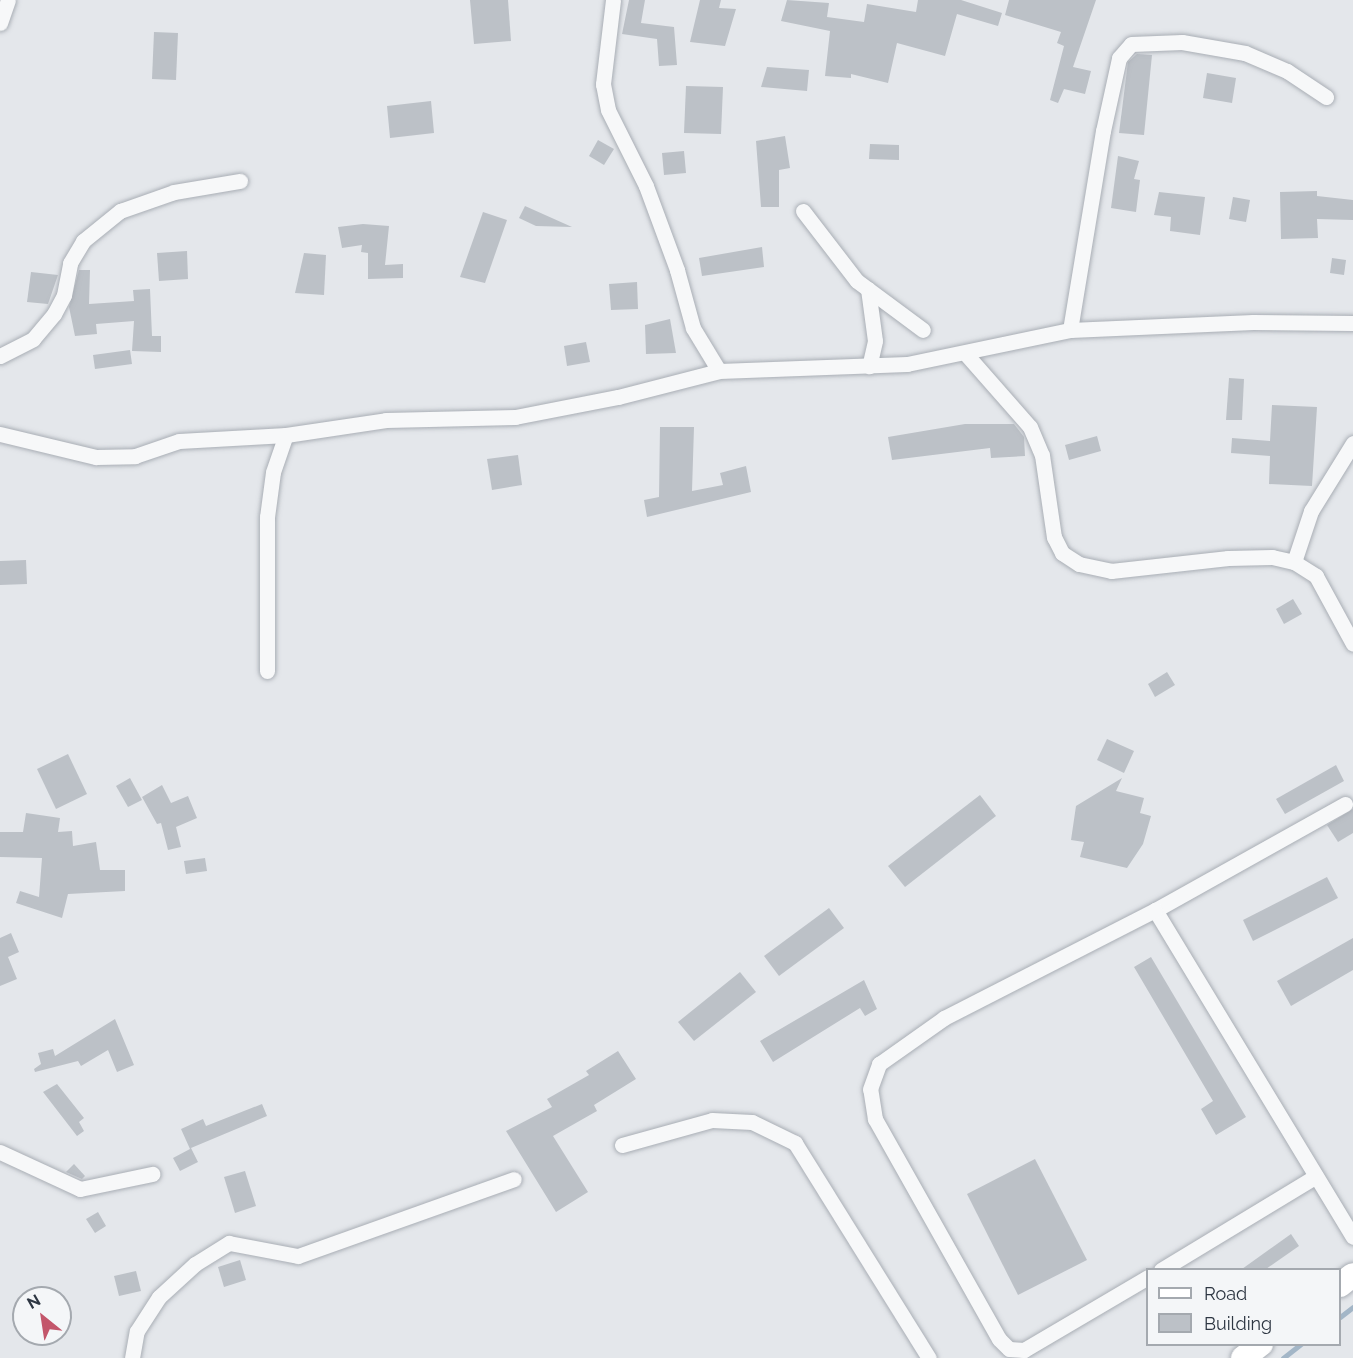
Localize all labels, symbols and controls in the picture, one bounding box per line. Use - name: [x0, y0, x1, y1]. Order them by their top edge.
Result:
- legend: [1146, 1268, 1341, 1346]
- text: Road: [1204, 1283, 1247, 1304]
- north arrow: [12, 1286, 72, 1346]
- text: N: [24, 1290, 44, 1313]
- text: Building: [1204, 1313, 1272, 1334]

